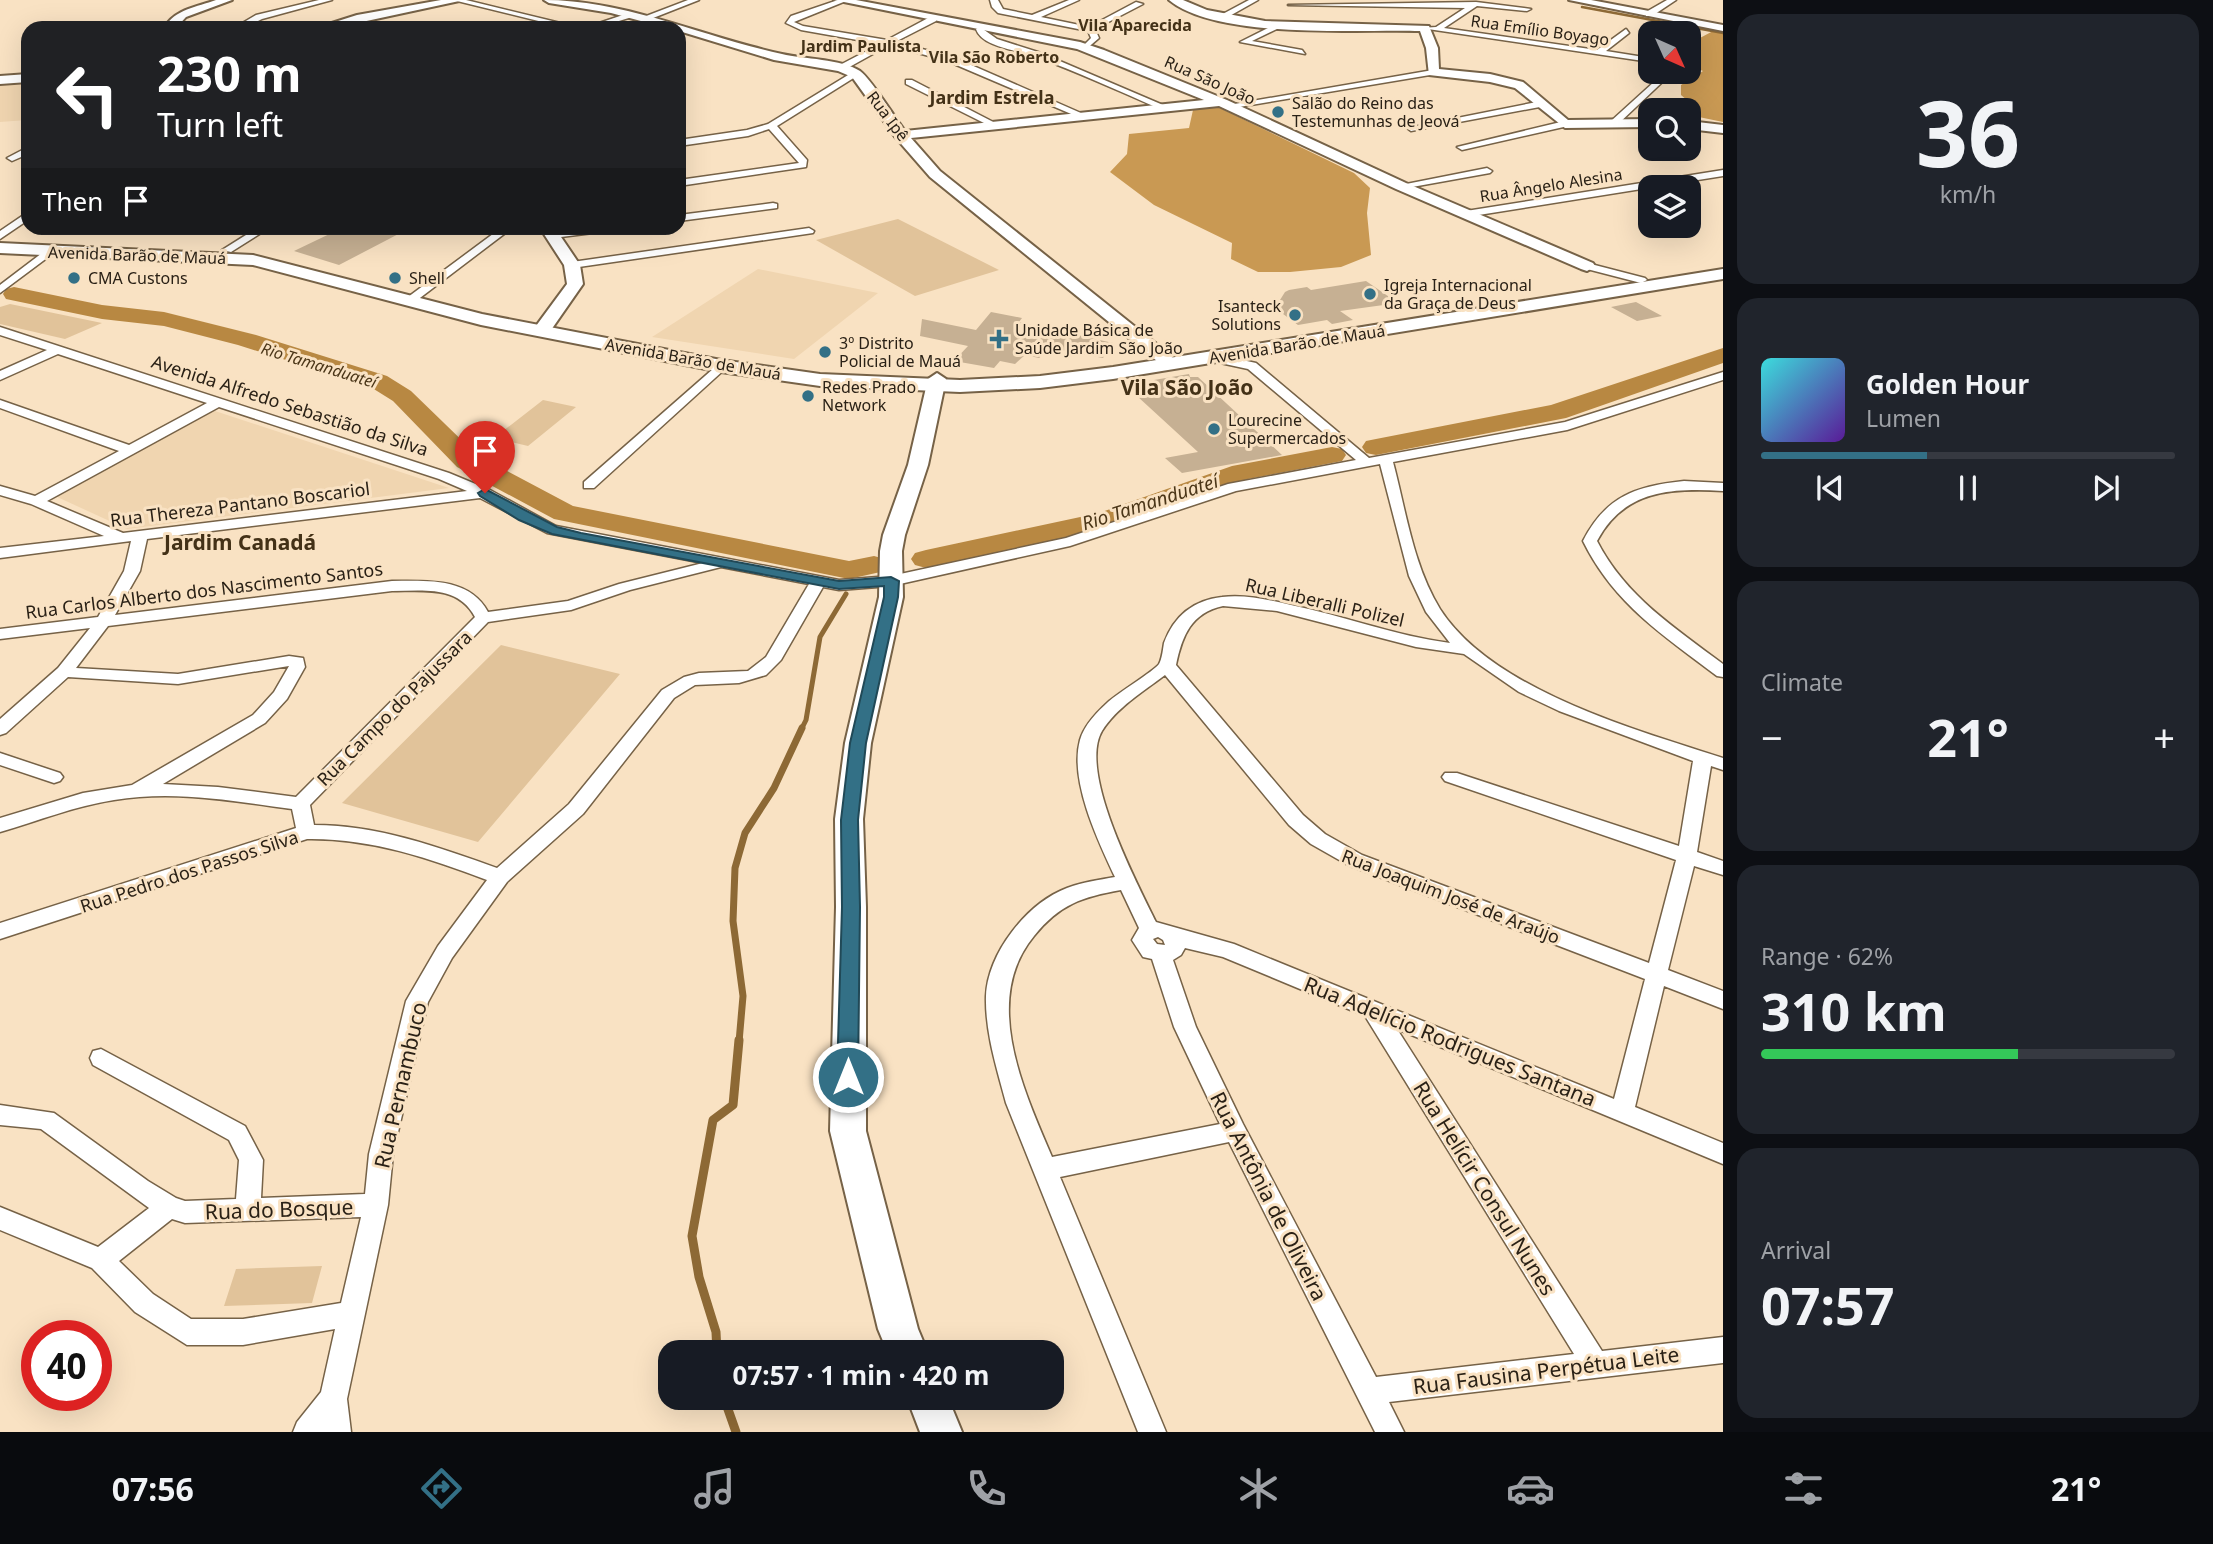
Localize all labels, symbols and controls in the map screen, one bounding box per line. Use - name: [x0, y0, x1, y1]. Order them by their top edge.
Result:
- street label: Rua Emílio Boyago: [1469, 9, 1611, 51]
- district label: Vila Aparecida: [1078, 14, 1192, 36]
- north arrow: [1638, 21, 1701, 84]
- map controls: [1638, 21, 1701, 238]
- district label: Jardim Paulista: [799, 35, 921, 57]
- text: 230 m: [157, 40, 302, 106]
- district label: Vila São Roberto: [929, 46, 1059, 68]
- icon: left: [42, 49, 133, 140]
- street label: Rua São João: [1161, 50, 1259, 110]
- text: 36: [1916, 70, 2020, 194]
- district label: Jardim Estrela: [928, 85, 1054, 109]
- street label: Rua Ipê: [862, 87, 914, 145]
- place label: Salão do Reino das Testemunhas de Jeová: [1292, 92, 1460, 132]
- button: search: [1638, 98, 1701, 161]
- text: Turn left: [157, 103, 283, 146]
- marker: Salão do Reino das Testemunhas de Jeová: [1270, 104, 1286, 120]
- street label: Rua Ângelo Alesina: [1478, 163, 1624, 207]
- button: layers: [1638, 175, 1701, 238]
- text: km/h: [1940, 178, 1996, 210]
- icon: arrive: [117, 182, 155, 220]
- text: Then: [42, 183, 103, 219]
- street label: Avenida Barão de Mauá: [48, 241, 226, 269]
- place label: CMA Custons: [88, 267, 188, 289]
- place label: Shell: [409, 267, 445, 289]
- marker: CMA Custons: [66, 270, 82, 286]
- marker: Shell: [387, 270, 403, 286]
- place label: Igreja Internacional da Graça de Deus: [1384, 274, 1532, 314]
- marker: Igreja Internacional da Graça de Deus: [1362, 286, 1378, 302]
- place label: Isanteck Solutions: [1211, 295, 1281, 335]
- marker: Isanteck Solutions: [1287, 307, 1303, 323]
- place label: Unidade Básica de Saúde Jardim São João: [1015, 319, 1183, 359]
- street label: Avenida Barão de Mauá: [1207, 319, 1387, 369]
- marker: Unidade Básica de Saúde Jardim São João: [989, 329, 1009, 349]
- place label: 3º Distrito Policial de Mauá: [839, 332, 961, 372]
- street label: Avenida Barão de Mauá: [603, 333, 783, 385]
- water label: Rio Tamanduateí: [259, 337, 381, 394]
- marker: 3º Distrito Policial de Mauá: [817, 344, 833, 360]
- street label: Avenida Alfredo Sebastião da Silva: [149, 349, 431, 461]
- text: Golden Hour: [1866, 366, 2029, 402]
- district label: Vila São João: [1121, 373, 1253, 401]
- place label: Redes Prado Network: [822, 376, 916, 416]
- marker: Redes Prado Network: [800, 388, 816, 404]
- text: Lumen: [1866, 402, 1941, 434]
- place label: Lourecine Supermercados: [1228, 409, 1346, 449]
- pin: [455, 421, 515, 493]
- marker: Lourecine Supermercados: [1206, 421, 1222, 437]
- icon: arrive: [466, 432, 504, 470]
- water label: Rio Tamanduateí: [1078, 467, 1224, 536]
- icon: previous: [1811, 469, 1849, 507]
- icon: pause: [1949, 469, 1987, 507]
- icon: next: [2087, 469, 2125, 507]
- street label: Rua Thereza Pantano Boscariol: [109, 476, 371, 532]
- district label: Jardim Canadá: [162, 528, 316, 556]
- street label: Rua Carlos Alberto dos Nascimento Santos: [24, 556, 384, 624]
- street label: Rua Liberalli Polizel: [1243, 572, 1407, 632]
- street label: Rua Campo do Pajussara: [311, 625, 477, 791]
- text: Climate: [1761, 666, 1843, 698]
- text: 21°: [1927, 701, 2009, 772]
- text: −: [1761, 711, 1783, 763]
- text: +: [2153, 711, 2175, 763]
- street label: Rua Pedro dos Passos Silva: [77, 824, 301, 918]
- street label: Rua Joaquim José de Araújo: [1338, 843, 1564, 949]
- text: Range · 62%: [1761, 940, 1893, 972]
- street label: Rua Adelício Rodrigues Santana: [1300, 970, 1600, 1112]
- text: 310 km: [1761, 975, 1947, 1046]
- street label: Rua Pernambuco: [367, 999, 433, 1171]
- position arrow: [811, 1040, 885, 1114]
- street label: Rua Helícir Consul Nunes: [1407, 1075, 1563, 1301]
- street label: Rua Antônia de Oliveira: [1204, 1087, 1334, 1305]
- street label: Rua do Bosque: [204, 1192, 354, 1226]
- text: Arrival: [1761, 1234, 1831, 1266]
- text: 07:57: [1761, 1269, 1895, 1340]
- speed limit sign: 40: [21, 1320, 112, 1411]
- street label: Rua Fausina Perpétua Leite: [1411, 1340, 1681, 1400]
- text: 07:57 · 1 min · 420 m: [733, 1357, 989, 1393]
- icon: directions: [417, 1464, 466, 1513]
- icon: music: [690, 1464, 739, 1513]
- icon: phone: [962, 1464, 1011, 1513]
- icon: climate: [1234, 1464, 1283, 1513]
- icon: car: [1506, 1464, 1555, 1513]
- icon: filters: [1779, 1464, 1828, 1513]
- text: 07:56: [112, 1467, 194, 1510]
- text: 21°: [2051, 1467, 2101, 1510]

